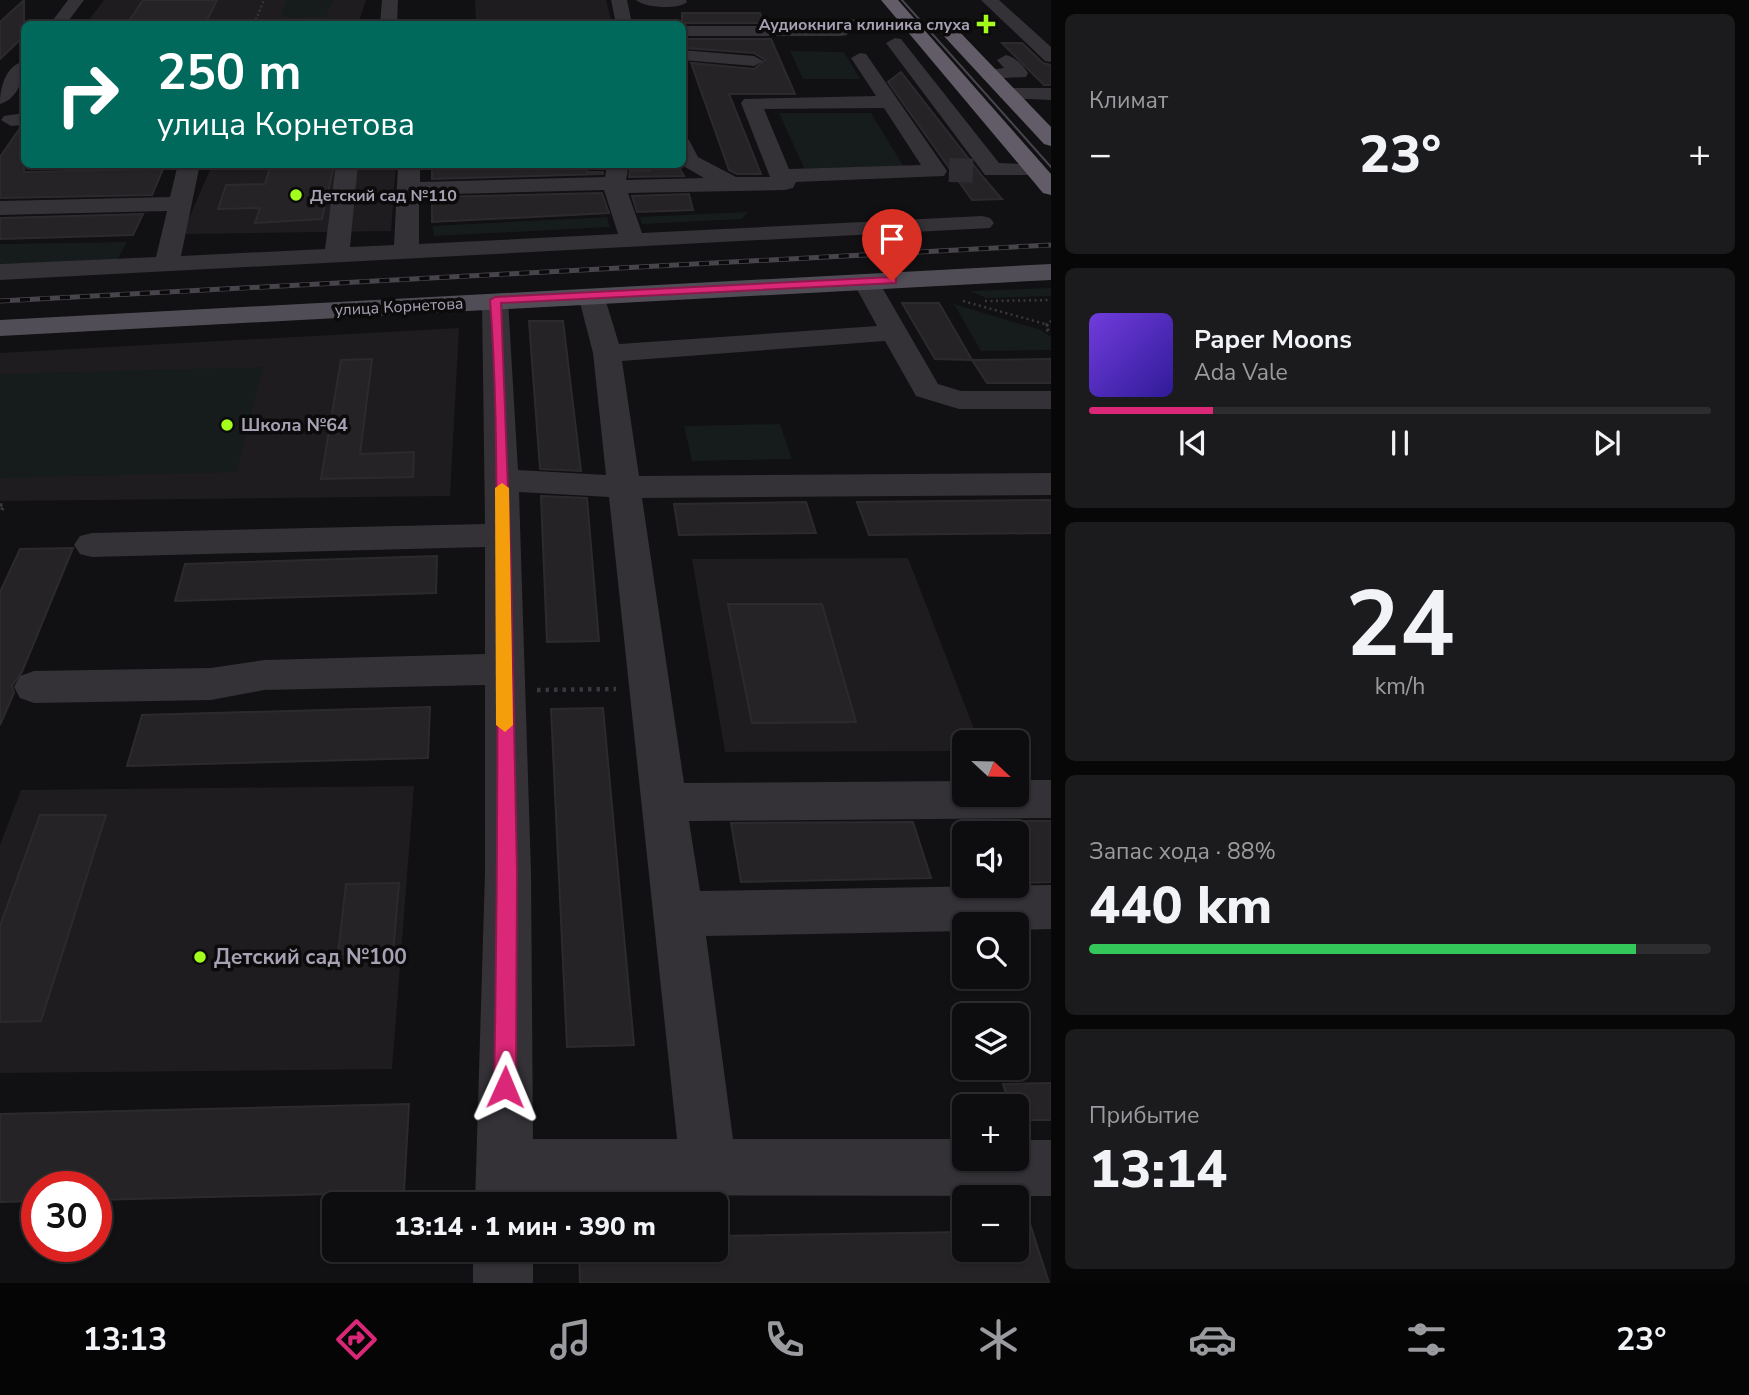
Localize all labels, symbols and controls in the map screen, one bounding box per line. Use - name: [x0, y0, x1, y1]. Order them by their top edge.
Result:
- place label: Аудиокнига клиника слуха: [759, 14, 970, 36]
- marker: Аудиокнига клиника слуха: [976, 14, 996, 34]
- text: 250 m: [157, 39, 301, 106]
- icon: right: [42, 49, 133, 140]
- text: Климат: [1089, 85, 1168, 116]
- text: улица Корнетова: [157, 103, 415, 146]
- text: 23°: [1359, 119, 1441, 190]
- text: −: [1089, 129, 1112, 180]
- text: +: [1688, 129, 1711, 180]
- place label: Детский сад №110: [310, 185, 457, 207]
- marker: Детский сад №110: [288, 187, 304, 203]
- pin: [862, 209, 922, 281]
- icon: arrive: [873, 220, 911, 258]
- street label: улица Корнетова: [334, 293, 464, 321]
- text: Paper Moons: [1194, 322, 1352, 357]
- text: Ada Vale: [1194, 357, 1288, 388]
- place label: Школа №64: [241, 413, 348, 437]
- marker: Школа №64: [219, 417, 235, 433]
- icon: previous: [1174, 424, 1212, 462]
- icon: pause: [1381, 424, 1419, 462]
- icon: next: [1588, 424, 1626, 462]
- text: 24: [1345, 563, 1455, 687]
- text: km/h: [1375, 671, 1425, 702]
- north arrow: [952, 730, 1029, 807]
- map controls: [952, 730, 1029, 1262]
- button: sound: [952, 821, 1029, 898]
- text: Запас хода · 88%: [1089, 836, 1276, 867]
- text: 440 km: [1089, 870, 1272, 941]
- button: search: [952, 912, 1029, 989]
- place label: Детский сад №100: [214, 943, 407, 971]
- marker: Детский сад №100: [192, 949, 208, 965]
- button: layers: [952, 1003, 1029, 1080]
- position arrow: [468, 1050, 542, 1124]
- button: +: [952, 1094, 1029, 1171]
- text: Прибытие: [1089, 1100, 1199, 1131]
- text: 13:14: [1089, 1134, 1227, 1205]
- speed limit sign: 30: [21, 1171, 112, 1262]
- button: −: [952, 1185, 1029, 1262]
- text: 13:14 · 1 мин · 390 m: [394, 1209, 656, 1244]
- icon: directions: [332, 1315, 381, 1364]
- icon: music: [546, 1315, 595, 1364]
- icon: phone: [760, 1315, 809, 1364]
- icon: climate: [974, 1315, 1023, 1364]
- icon: car: [1188, 1315, 1237, 1364]
- icon: filters: [1402, 1315, 1451, 1364]
- text: 13:13: [82, 1318, 167, 1361]
- text: 23°: [1616, 1318, 1666, 1361]

